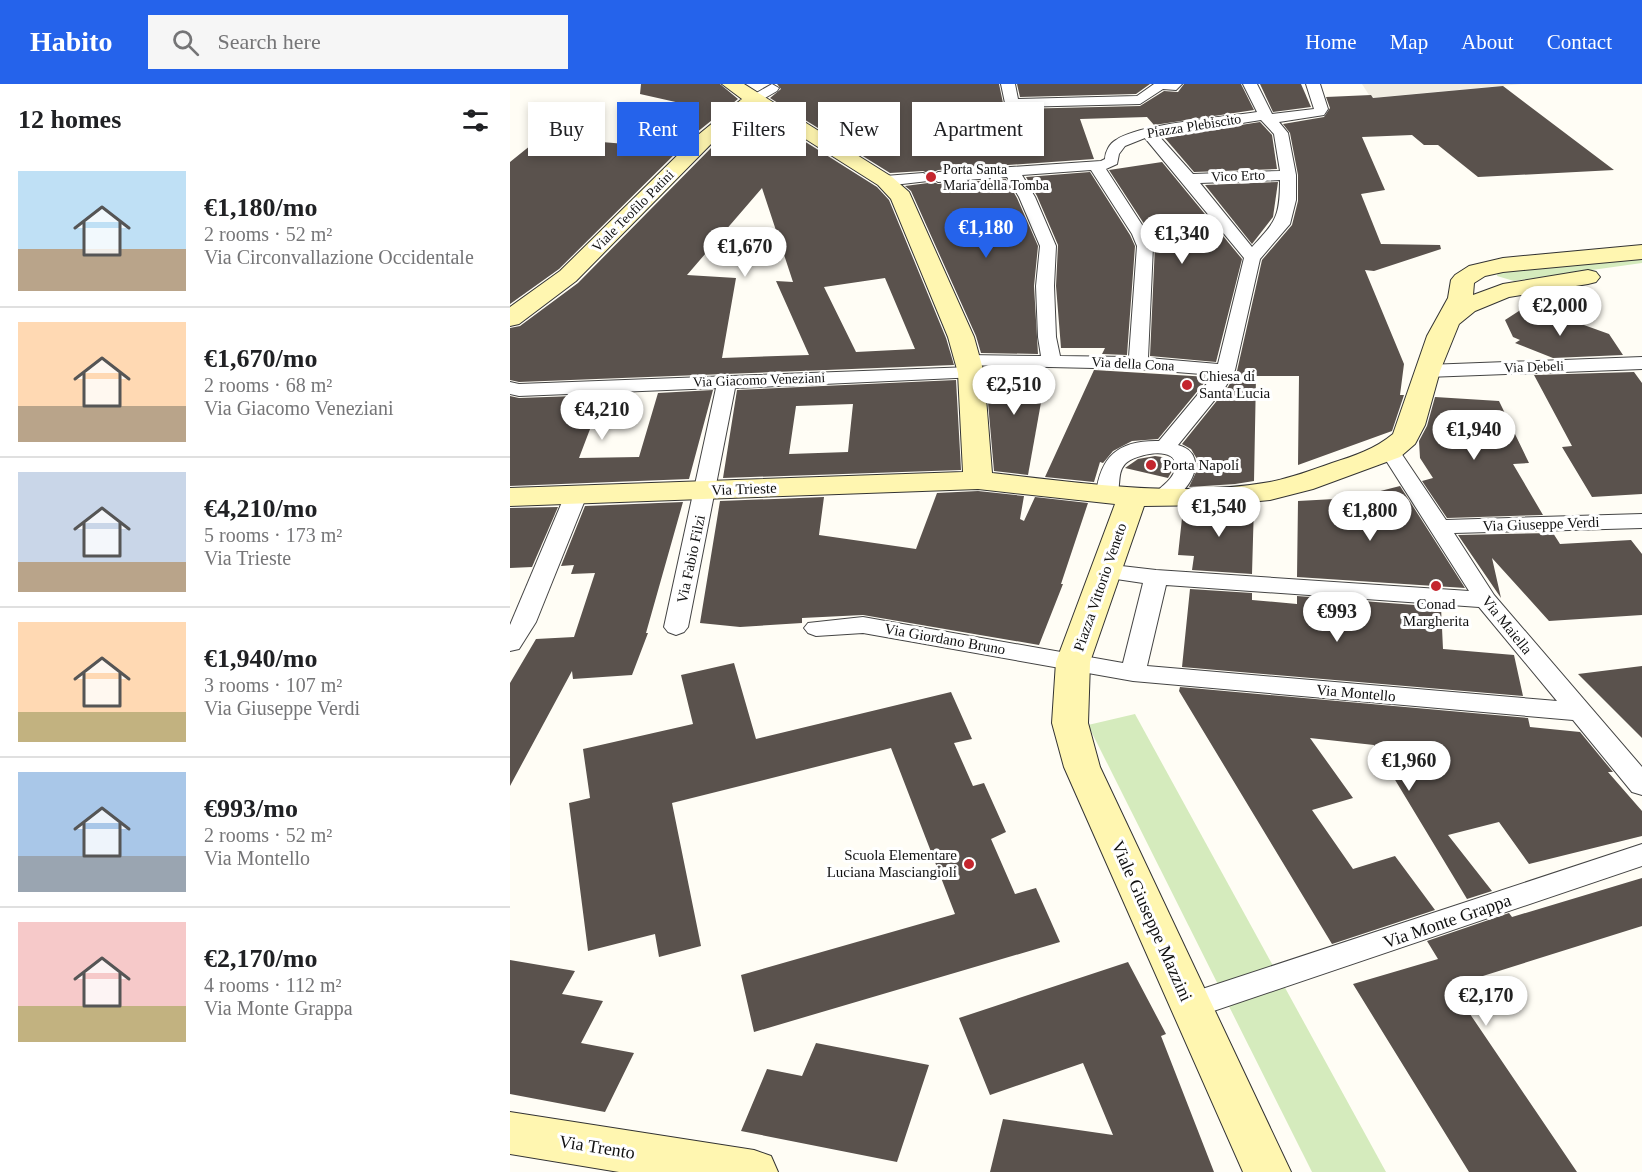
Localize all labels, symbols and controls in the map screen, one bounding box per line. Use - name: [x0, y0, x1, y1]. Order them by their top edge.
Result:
- search box: [148, 15, 568, 69]
- text: Habito: [30, 26, 112, 57]
- icon: search: [169, 26, 202, 59]
- text: Search here: [217, 29, 321, 54]
- text: Home: [1305, 30, 1357, 54]
- text: Map: [1390, 30, 1428, 54]
- text: About: [1461, 30, 1514, 54]
- text: Contact: [1547, 30, 1612, 54]
- chip: Buy: [528, 102, 605, 156]
- chip: Rent: [617, 102, 699, 156]
- chip: Filters: [711, 102, 806, 156]
- chip: New: [818, 102, 900, 156]
- chip: Apartment: [912, 102, 1044, 156]
- icon: filters: [459, 104, 492, 137]
- text: 12 homes: [18, 105, 121, 134]
- street label: Piazza Plebiscito: [1146, 111, 1242, 141]
- place label: Porta Santa Maria della Tomba: [943, 162, 1050, 193]
- street label: Viale Teofilo Patini: [589, 167, 677, 255]
- street label: Vico Erto: [1211, 168, 1265, 184]
- marker: Porta Santa Maria della Tomba: [924, 170, 938, 184]
- text: €1,180/mo: [204, 193, 317, 222]
- icon: home: [66, 195, 138, 267]
- pin: €1,180: [937, 208, 1035, 259]
- pin: €1,340: [1133, 214, 1231, 265]
- text: €1,180: [959, 216, 1014, 238]
- text: €1,340: [1155, 222, 1210, 244]
- text: 2 rooms · 52 m²: [204, 223, 332, 245]
- pin: €1,670: [696, 227, 794, 278]
- text: €1,670: [718, 235, 773, 257]
- text: Via Circonvallazione Occidentale: [204, 246, 474, 268]
- pin: €2,000: [1511, 286, 1609, 337]
- text: €2,000: [1533, 294, 1588, 316]
- text: €1,670/mo: [204, 344, 317, 373]
- icon: home: [66, 346, 138, 418]
- street label: Via della Cona: [1091, 354, 1176, 374]
- street label: Via Debeli: [1504, 358, 1564, 376]
- pin: €2,510: [965, 365, 1063, 416]
- place label: Chiesa di Santa Lucia: [1199, 368, 1271, 401]
- street label: Via Giacomo Veneziani: [692, 370, 826, 390]
- text: €2,510: [987, 373, 1042, 395]
- text: 2 rooms · 68 m²: [204, 374, 332, 396]
- marker: Chiesa di Santa Lucia: [1180, 378, 1194, 392]
- pin: €4,210: [553, 390, 651, 441]
- text: Via Giacomo Veneziani: [204, 397, 393, 419]
- text: €4,210: [575, 398, 630, 420]
- pin: €1,940: [1425, 410, 1523, 461]
- text: €1,940: [1447, 418, 1502, 440]
- place label: Porta Napoli: [1163, 457, 1239, 473]
- marker: Porta Napoli: [1144, 458, 1158, 472]
- street label: Via Trieste: [711, 480, 777, 498]
- pin: €1,540: [1170, 487, 1268, 538]
- pin: €1,800: [1321, 491, 1419, 542]
- text: €4,210/mo: [204, 494, 317, 523]
- text: €1,540: [1192, 495, 1247, 517]
- icon: home: [66, 496, 138, 568]
- text: €1,800: [1343, 499, 1398, 521]
- street label: Via Fabio Filzi: [674, 513, 708, 605]
- street label: Via Giuseppe Verdi: [1482, 514, 1600, 534]
- street label: Piazza Vittorio Veneto: [1071, 521, 1129, 653]
- text: 5 rooms · 173 m²: [204, 524, 342, 546]
- text: Via Trieste: [204, 547, 291, 569]
- marker: Conad Margherita: [1429, 579, 1443, 593]
- pin: €993: [1301, 592, 1373, 643]
- street label: Via Maiella: [1479, 593, 1536, 658]
- place label: Conad Margherita: [1403, 596, 1470, 629]
- text: €993: [1317, 600, 1357, 622]
- street label: Via Giordano Bruno: [883, 620, 1007, 658]
- text: €1,940/mo: [204, 644, 317, 673]
- icon: home: [66, 646, 138, 718]
- text: 3 rooms · 107 m²: [204, 674, 342, 696]
- street label: Via Montello: [1316, 682, 1396, 704]
- text: Via Giuseppe Verdi: [204, 697, 360, 719]
- pin: €1,960: [1360, 741, 1458, 792]
- text: €1,960: [1382, 749, 1437, 771]
- text: €993/mo: [204, 794, 298, 823]
- icon: home: [66, 796, 138, 868]
- text: 2 rooms · 52 m²: [204, 824, 332, 846]
- street label: Viale Giuseppe Mazzini: [1108, 838, 1196, 1004]
- text: Via Montello: [204, 847, 310, 869]
- place label: Scuola Elementare Luciana Masciangioli: [827, 847, 957, 880]
- marker: Scuola Elementare Luciana Masciangioli: [962, 857, 976, 871]
- street label: Via Monte Grappa: [1380, 890, 1514, 952]
- text: €2,170/mo: [204, 944, 317, 973]
- icon: home: [66, 946, 138, 1018]
- text: 4 rooms · 112 m²: [204, 974, 341, 996]
- pin: €2,170: [1437, 976, 1535, 1027]
- text: €2,170: [1459, 984, 1514, 1006]
- text: Via Monte Grappa: [204, 997, 353, 1019]
- street label: Via Trento: [558, 1131, 636, 1163]

